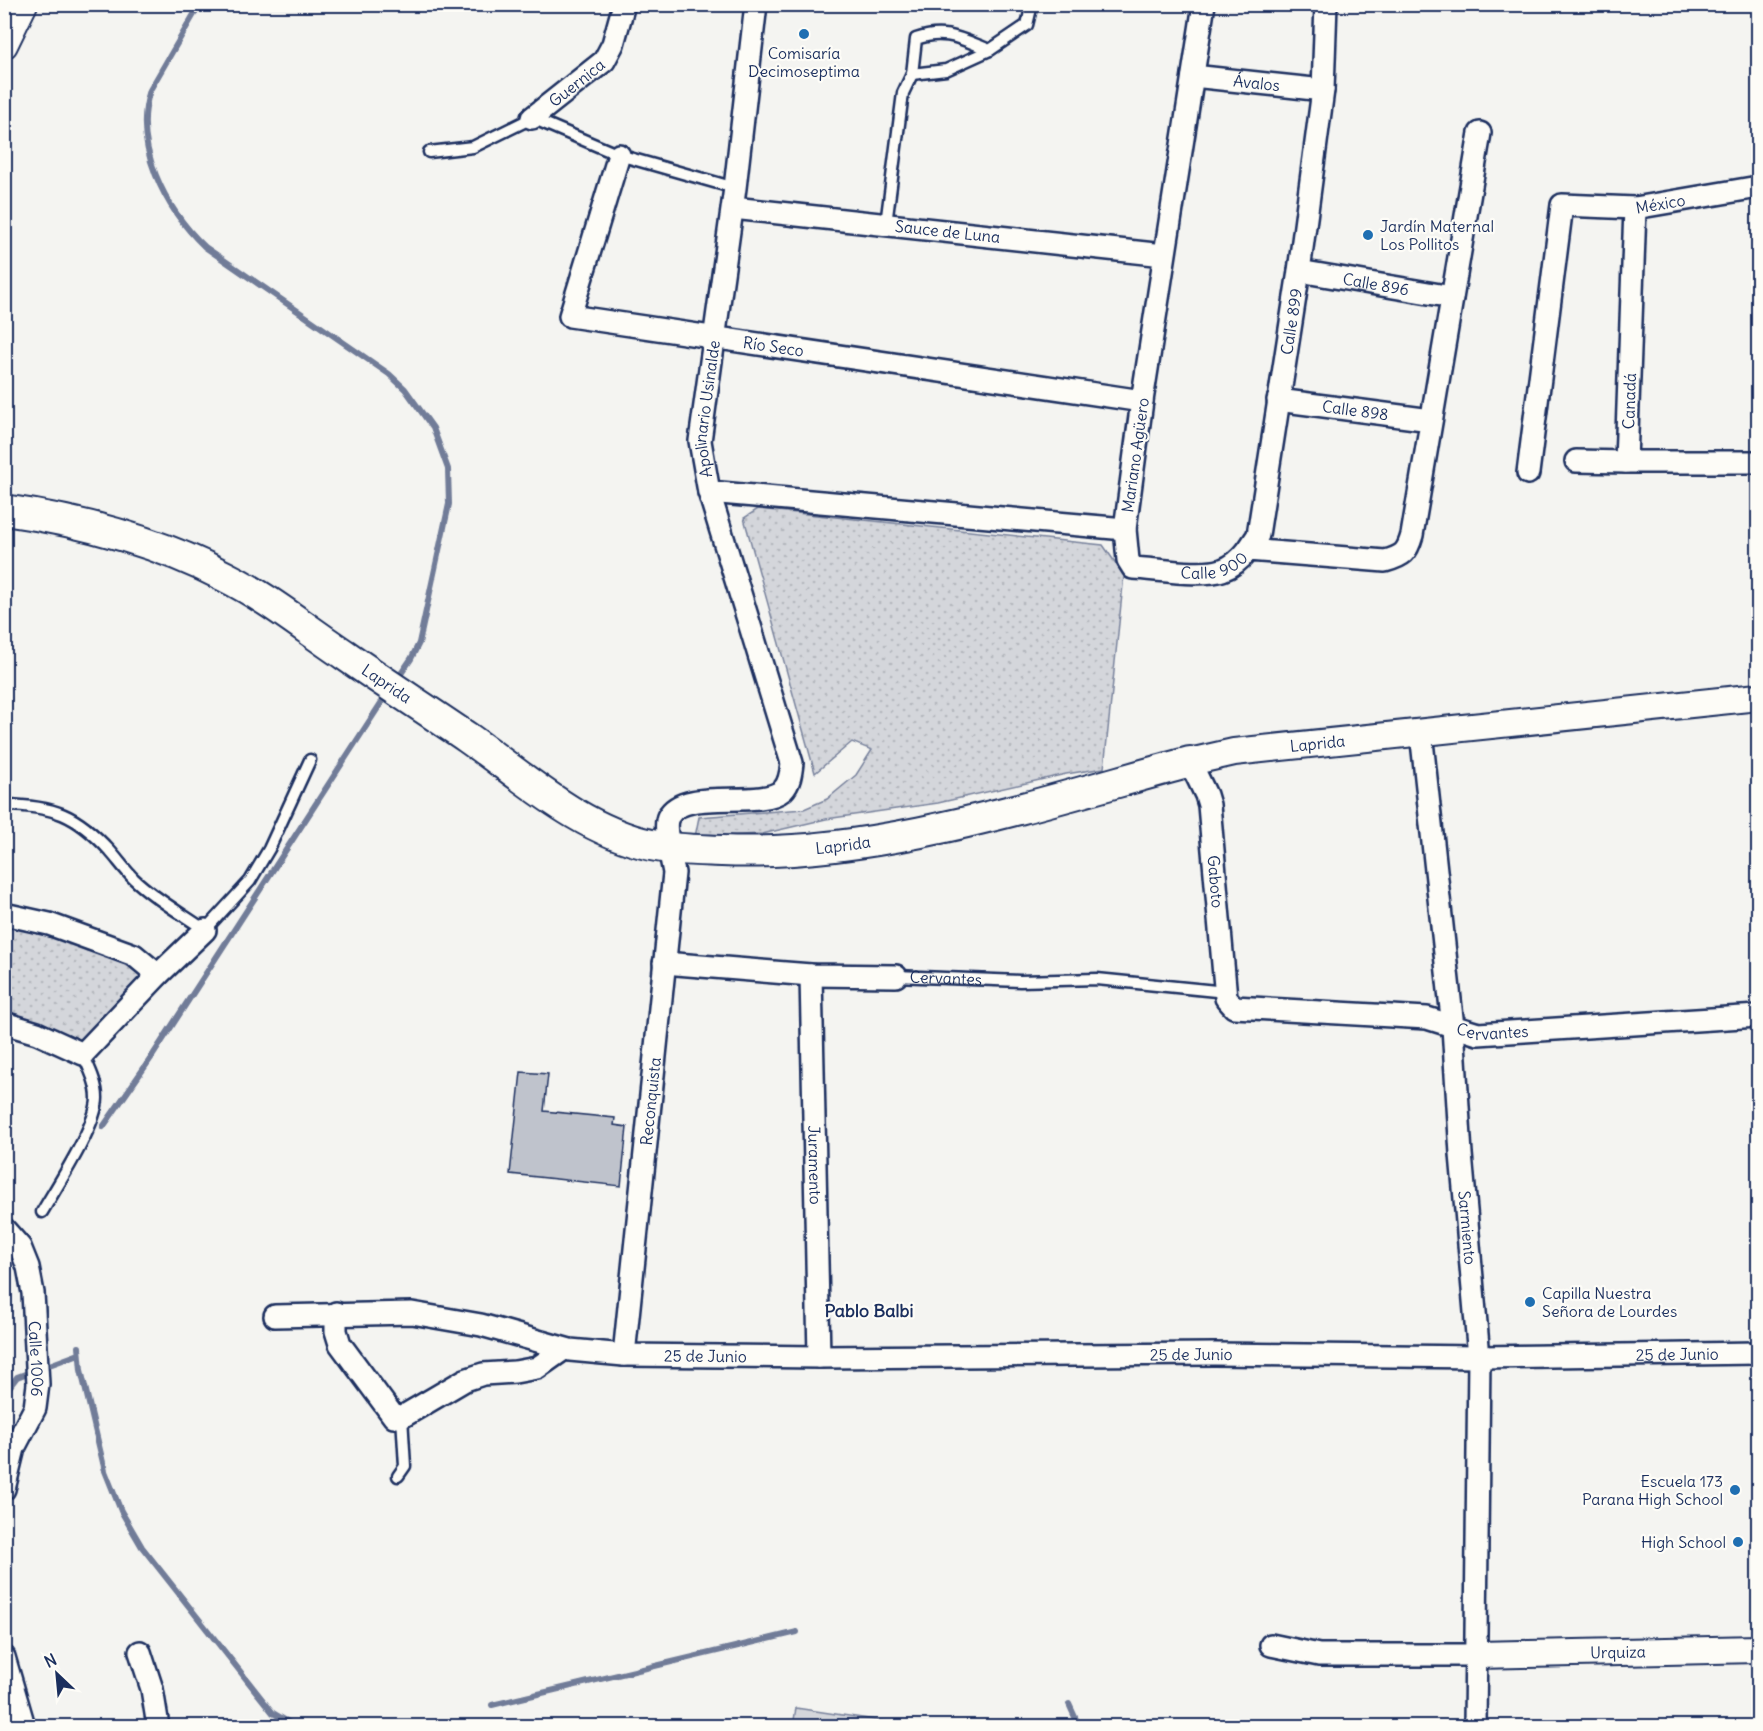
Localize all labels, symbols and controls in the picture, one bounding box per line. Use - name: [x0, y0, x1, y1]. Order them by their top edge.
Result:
- marker: Comisaría Decimoseptima: [797, 27, 811, 41]
- place label: Comisaría Decimoseptima: [748, 43, 860, 81]
- street label: Guernica: [545, 54, 609, 111]
- street label: Ávalos: [1232, 70, 1281, 95]
- street label: México: [1634, 190, 1687, 218]
- street label: Sauce de Luna: [894, 216, 1001, 247]
- place label: Jardín Maternal Los Pollitos: [1380, 216, 1494, 254]
- marker: Jardín Maternal Los Pollitos: [1361, 228, 1375, 242]
- street label: Calle 896: [1341, 269, 1411, 300]
- street label: Calle 899: [1276, 287, 1306, 356]
- street label: Río Seco: [742, 332, 805, 361]
- street label: Apolinario Usinalde: [690, 339, 724, 479]
- street label: Canadá: [1618, 372, 1640, 430]
- street label: Mariano Agüero: [1117, 396, 1153, 514]
- street label: Calle 898: [1321, 396, 1390, 424]
- street label: Calle 900: [1180, 547, 1252, 583]
- street label: Laprida: [358, 660, 415, 707]
- street label: Laprida: [1289, 730, 1346, 756]
- street label: Laprida: [814, 831, 872, 858]
- street label: Gaboto: [1203, 854, 1228, 909]
- street label: Cervantes: [909, 967, 983, 989]
- street label: Cervantes: [1454, 1018, 1529, 1044]
- street label: Reconquista: [636, 1056, 665, 1146]
- street label: Juramento: [804, 1125, 826, 1205]
- street label: Sarmiento: [1454, 1190, 1481, 1266]
- place label: Capilla Nuestra Señora de Lourdes: [1542, 1283, 1677, 1321]
- marker: Capilla Nuestra Señora de Lourdes: [1523, 1295, 1537, 1309]
- district label: Pablo Balbi: [824, 1299, 914, 1322]
- street label: Calle 1006: [25, 1320, 48, 1398]
- street label: 25 de Junio: [1150, 1344, 1233, 1364]
- street label: 25 de Junio: [1636, 1344, 1719, 1365]
- street label: 25 de Junio: [664, 1345, 747, 1366]
- place label: Escuela 173 Parana High School: [1582, 1471, 1723, 1509]
- marker: Escuela 173 Parana High School: [1728, 1483, 1742, 1497]
- place label: High School: [1641, 1532, 1726, 1552]
- marker: High School: [1731, 1535, 1745, 1549]
- street label: Urquiza: [1590, 1641, 1646, 1663]
- north arrow: [27, 1644, 87, 1704]
- text: N: [41, 1649, 60, 1672]

